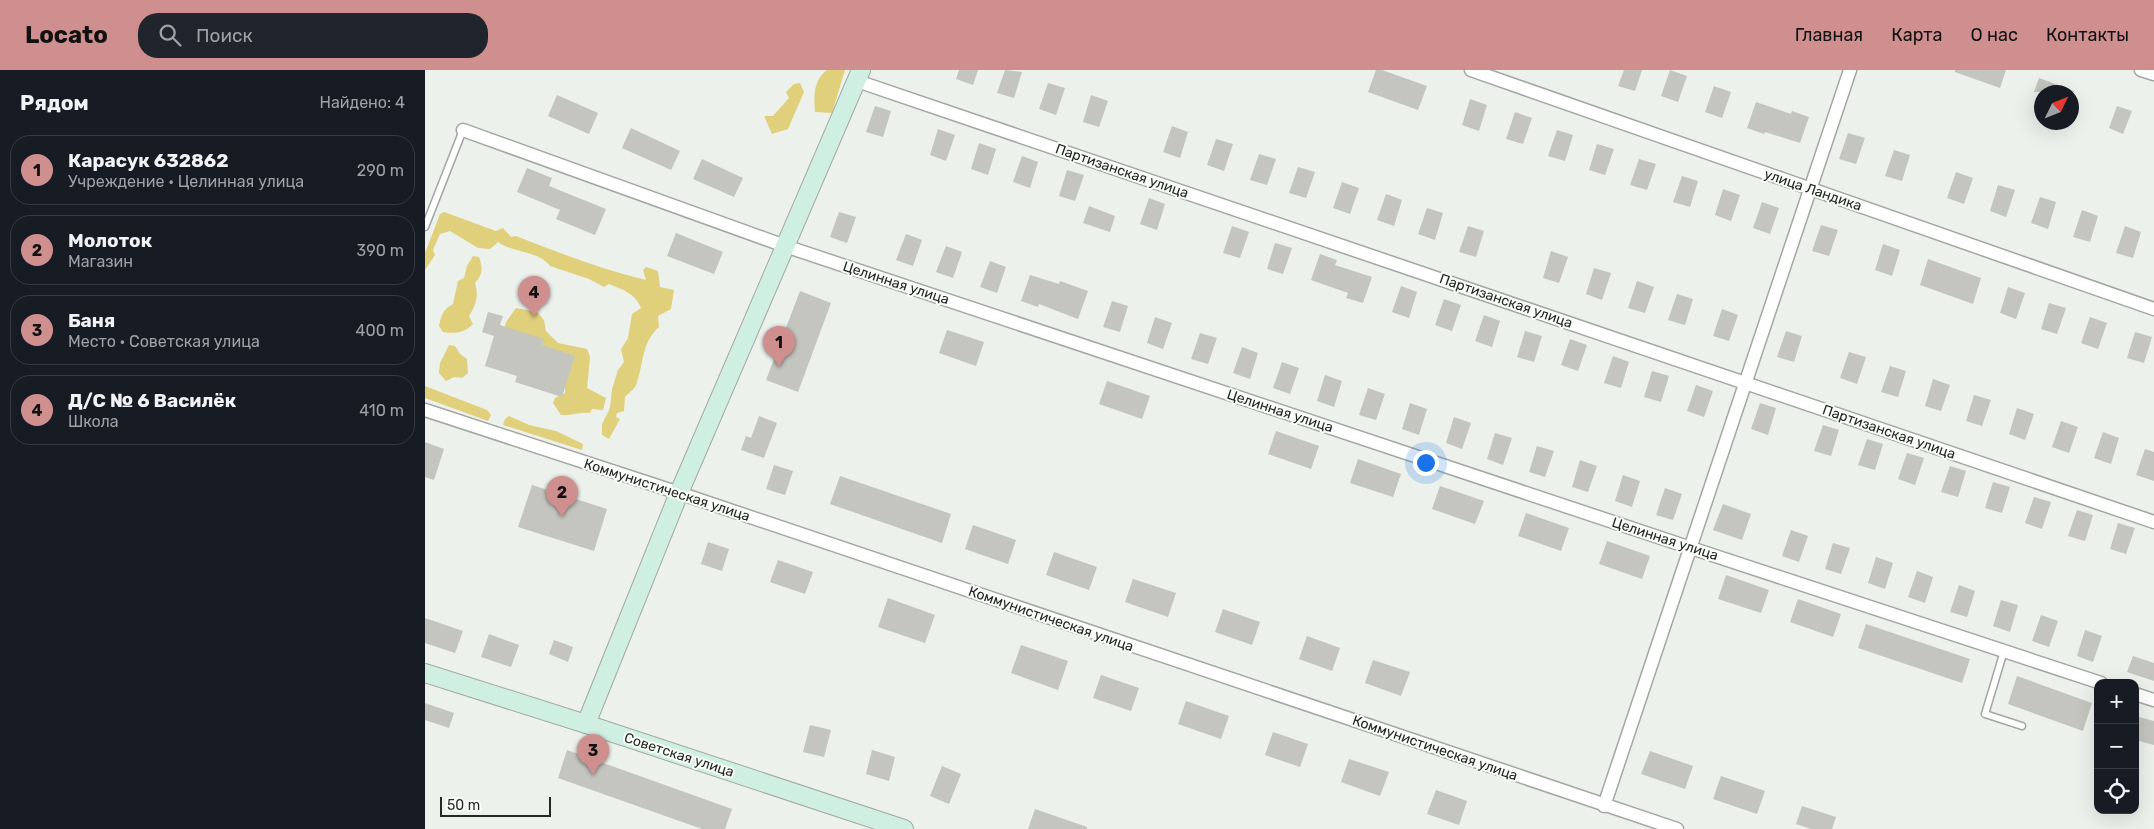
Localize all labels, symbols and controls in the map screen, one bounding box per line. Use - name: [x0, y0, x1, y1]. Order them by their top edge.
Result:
- search box: [138, 13, 488, 58]
- text: Locato: [25, 21, 108, 49]
- icon: search: [156, 21, 184, 49]
- text: Поиск: [196, 24, 253, 47]
- text: Главная: [1795, 24, 1863, 46]
- text: Карта: [1891, 24, 1943, 46]
- text: О нас: [1971, 24, 2018, 46]
- text: Контакты: [2046, 24, 2129, 46]
- north arrow: [2034, 85, 2079, 130]
- text: Рядом: [20, 90, 89, 115]
- text: Найдено: 4: [320, 93, 405, 112]
- street label: Партизанская улица: [1053, 140, 1191, 202]
- text: Карасук 632862: [68, 149, 229, 172]
- text: 1: [33, 161, 41, 180]
- text: 290 m: [357, 161, 404, 180]
- street label: улица Ландика: [1762, 165, 1864, 215]
- text: Учреждение · Целинная улица: [68, 172, 304, 191]
- text: Молоток: [68, 229, 152, 252]
- text: 2: [32, 241, 42, 260]
- text: 390 m: [357, 241, 404, 260]
- text: Магазин: [68, 252, 133, 271]
- street label: Целинная улица: [841, 258, 951, 308]
- street label: Партизанская улица: [1437, 270, 1575, 332]
- pin: 4: [518, 276, 550, 317]
- text: Баня: [68, 309, 115, 332]
- text: 3: [32, 321, 42, 340]
- text: 400 m: [356, 321, 404, 340]
- pin: 1: [763, 326, 795, 367]
- text: Место · Советская улица: [68, 332, 260, 351]
- street label: Целинная улица: [1225, 386, 1335, 436]
- text: Д/С № 6 Василёк: [68, 389, 236, 412]
- text: 4: [32, 401, 42, 420]
- text: 410 m: [359, 401, 404, 420]
- street label: Партизанская улица: [1820, 401, 1958, 463]
- text: Школа: [68, 412, 119, 431]
- your location: [1413, 450, 1439, 476]
- street label: Коммунистическая улица: [582, 455, 752, 525]
- pin: 2: [546, 476, 578, 517]
- street label: Целинная улица: [1610, 514, 1720, 564]
- street label: Коммунистическая улица: [966, 583, 1136, 655]
- map controls: [2094, 679, 2139, 814]
- button: +: [2094, 679, 2139, 724]
- street label: Коммунистическая улица: [1350, 712, 1520, 784]
- button: −: [2094, 724, 2139, 769]
- street label: Советская улица: [622, 729, 736, 781]
- pin: 3: [577, 734, 609, 775]
- button: locate: [2094, 769, 2139, 814]
- scale bar: [440, 794, 551, 817]
- text: 50 m: [447, 797, 480, 814]

